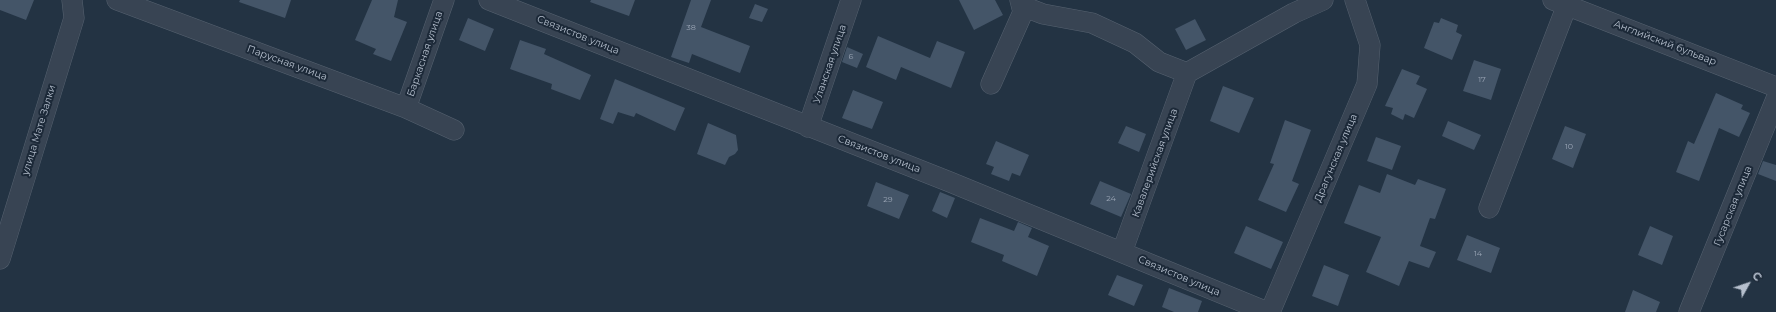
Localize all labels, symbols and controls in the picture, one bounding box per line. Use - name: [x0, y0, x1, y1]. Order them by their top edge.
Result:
- street label: Баркасная улица: [405, 10, 445, 98]
- street label: Связистов улица: [535, 13, 621, 57]
- street label: Английский бульвар: [1612, 18, 1718, 68]
- house number: 38: [686, 23, 696, 33]
- street label: Уланская улица: [811, 23, 849, 105]
- street label: Парусная улица: [245, 43, 329, 83]
- house number: 6: [849, 52, 853, 62]
- house number: 17: [1478, 75, 1486, 85]
- street label: улица Мате Залки: [20, 83, 58, 177]
- street label: Кавалерийская улица: [1130, 107, 1180, 219]
- street label: Драгунская улица: [1312, 112, 1360, 204]
- street label: Связистов улица: [836, 133, 922, 175]
- house number: 10: [1565, 142, 1573, 152]
- street label: Гусарская улица: [1711, 164, 1755, 248]
- house number: 24: [1106, 194, 1116, 204]
- house number: 29: [883, 195, 893, 205]
- house number: 14: [1474, 249, 1482, 259]
- street label: Связистов улица: [1136, 253, 1222, 299]
- north arrow: [1728, 264, 1768, 304]
- text: С: [1749, 269, 1765, 284]

